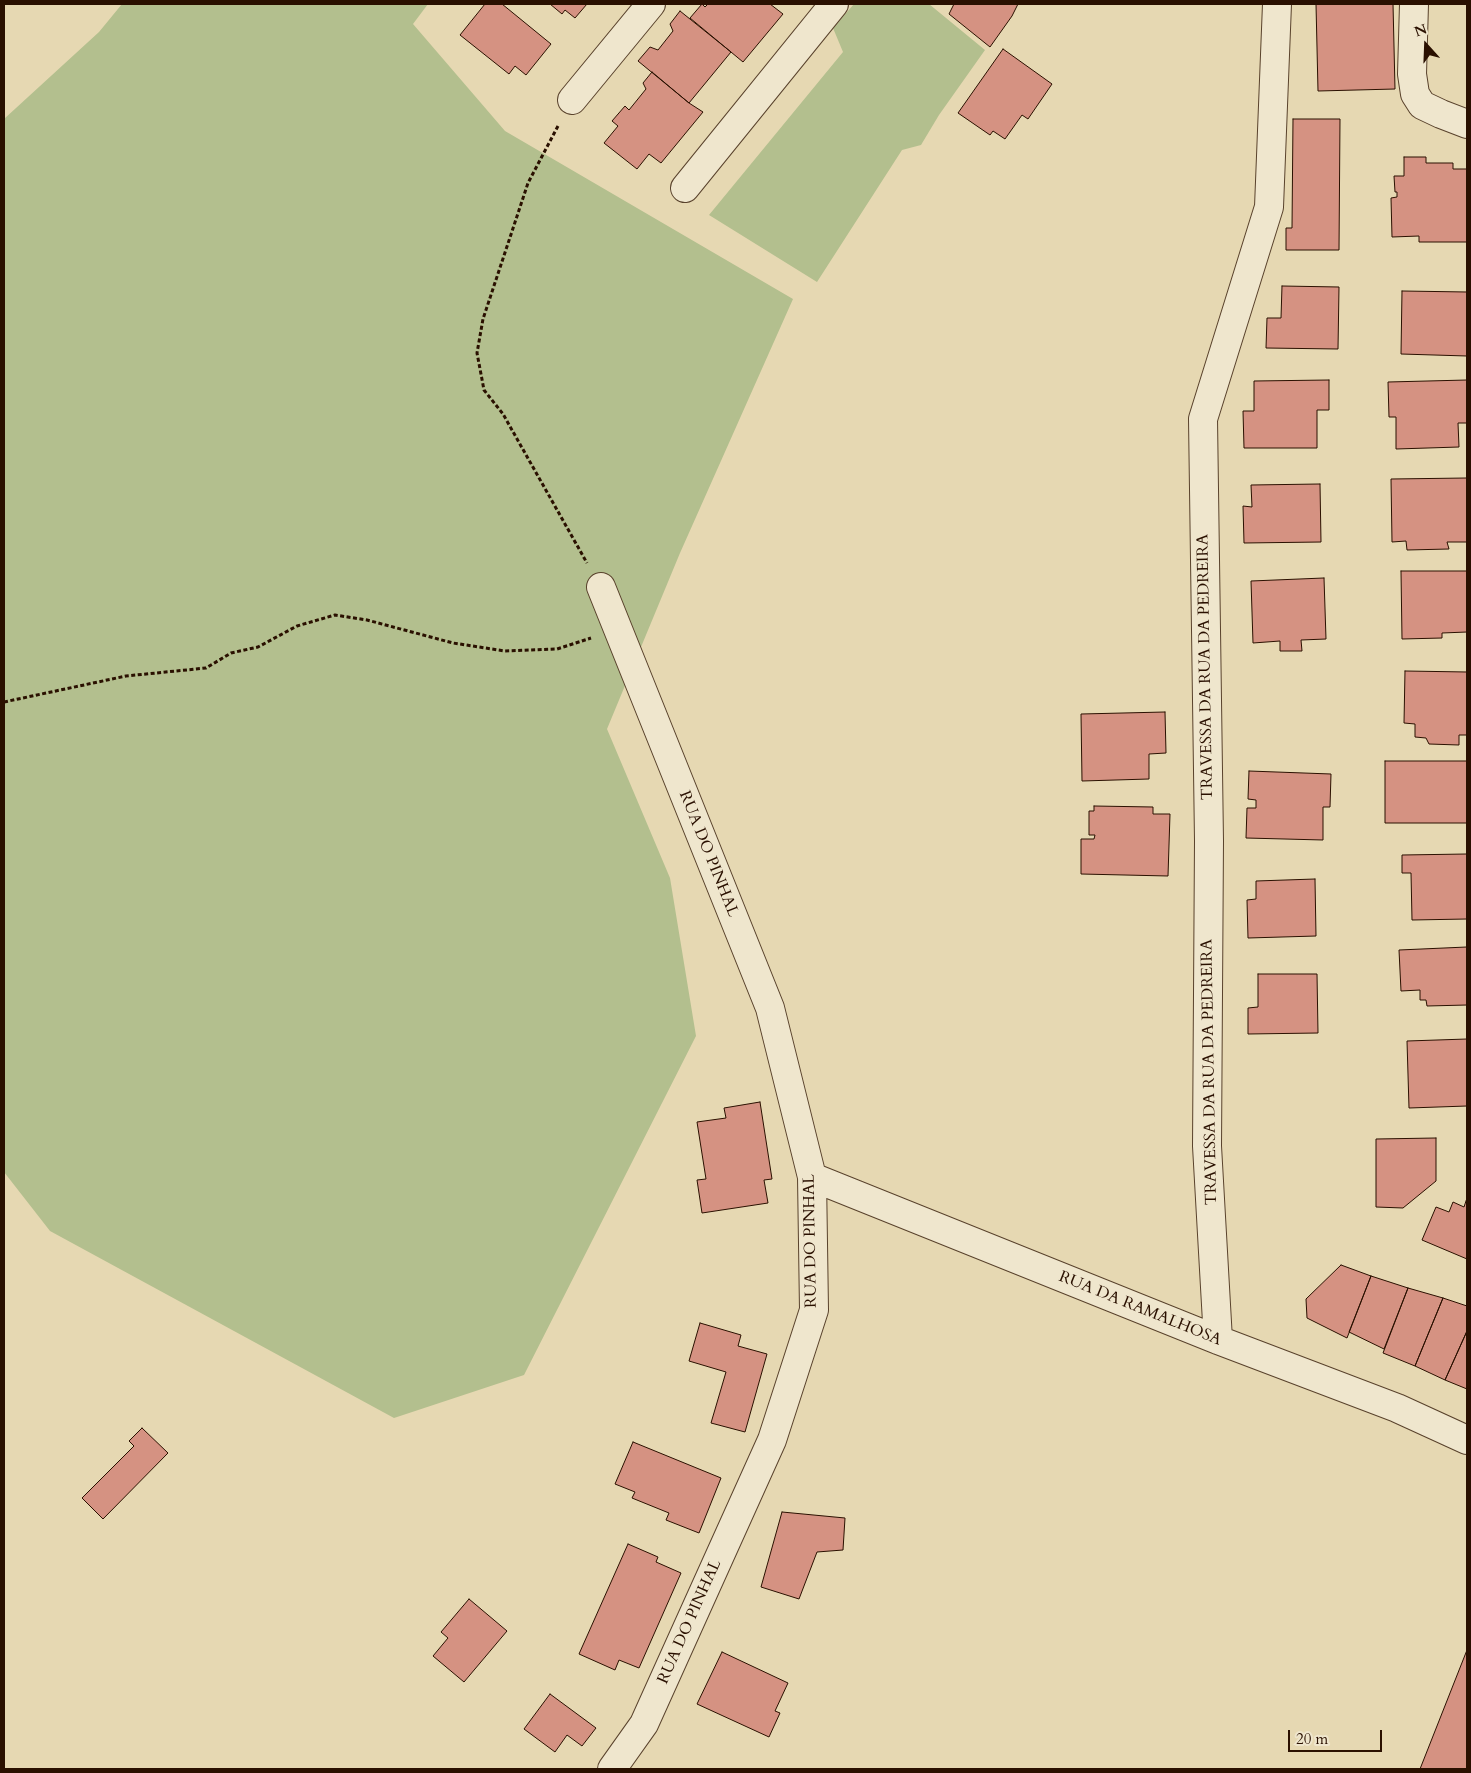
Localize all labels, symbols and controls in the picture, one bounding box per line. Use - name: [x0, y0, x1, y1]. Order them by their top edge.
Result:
- text: N: [1412, 19, 1430, 41]
- north arrow: [1401, 20, 1451, 70]
- street label: TRAVESSA DA RUA DA PEDREIRA: [1194, 534, 1218, 800]
- street label: RUA DO PINHAL: [674, 788, 742, 920]
- street label: TRAVESSA DA RUA DA PEDREIRA: [1198, 939, 1222, 1205]
- street label: RUA DO PINHAL: [800, 1174, 822, 1308]
- street label: RUA DA RAMALHOSA: [1056, 1268, 1224, 1350]
- street label: RUA DO PINHAL: [654, 1557, 726, 1687]
- scale bar: [1291, 1720, 1385, 1752]
- text: 20 m: [1296, 1729, 1328, 1749]

